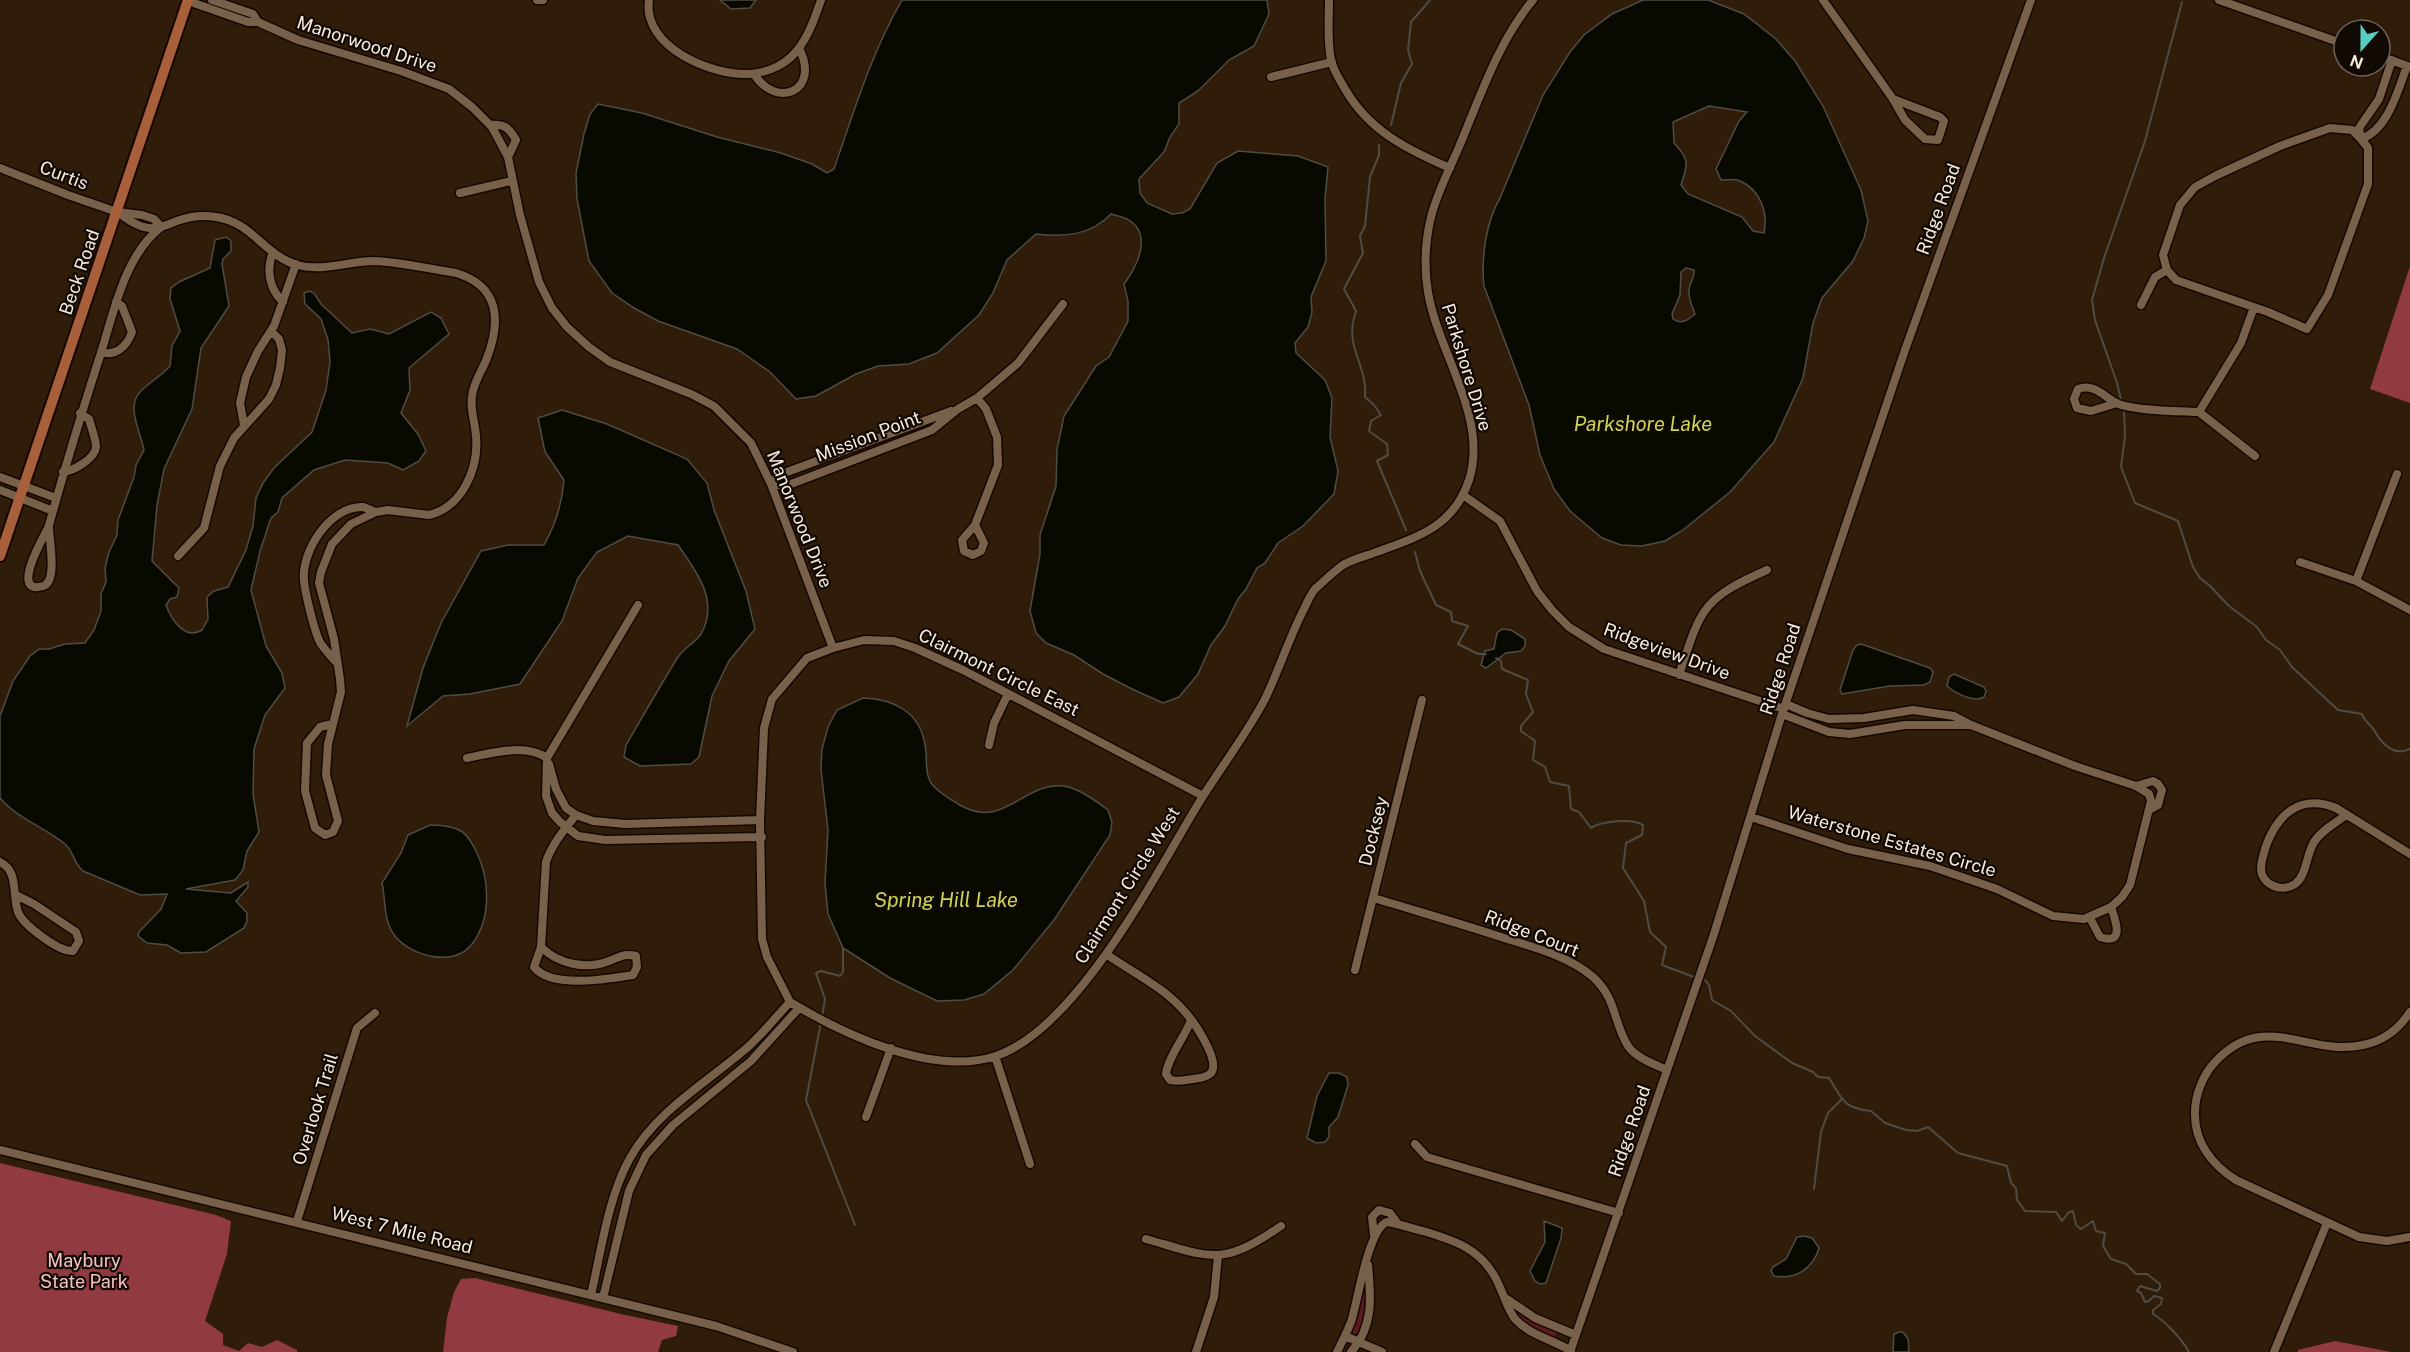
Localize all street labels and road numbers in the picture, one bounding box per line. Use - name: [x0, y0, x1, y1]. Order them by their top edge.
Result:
- street label: Manorwood Drive: [294, 11, 440, 77]
- street label: Curtis: [37, 156, 91, 194]
- street label: Ridge Road: [1912, 161, 1964, 257]
- street label: Beck Road: [55, 226, 103, 318]
- street label: Parkshore Drive: [1438, 301, 1496, 433]
- street label: Mission Point: [812, 406, 924, 466]
- street label: Manorwood Drive: [763, 447, 837, 591]
- street label: Ridgeview Drive: [1601, 618, 1733, 684]
- street label: Ridge Road: [1755, 620, 1805, 718]
- street label: Clairmont Circle East: [915, 624, 1083, 720]
- street label: Docksey: [1354, 794, 1392, 868]
- street label: Waterstone Estates Circle: [1785, 801, 1999, 881]
- street label: Clairmont Circle West: [1070, 803, 1184, 967]
- street label: Ridge Court: [1482, 905, 1582, 961]
- street label: Overlook Trail: [288, 1050, 342, 1168]
- street label: Ridge Road: [1604, 1083, 1654, 1179]
- street label: West 7 Mile Road: [329, 1202, 475, 1258]

